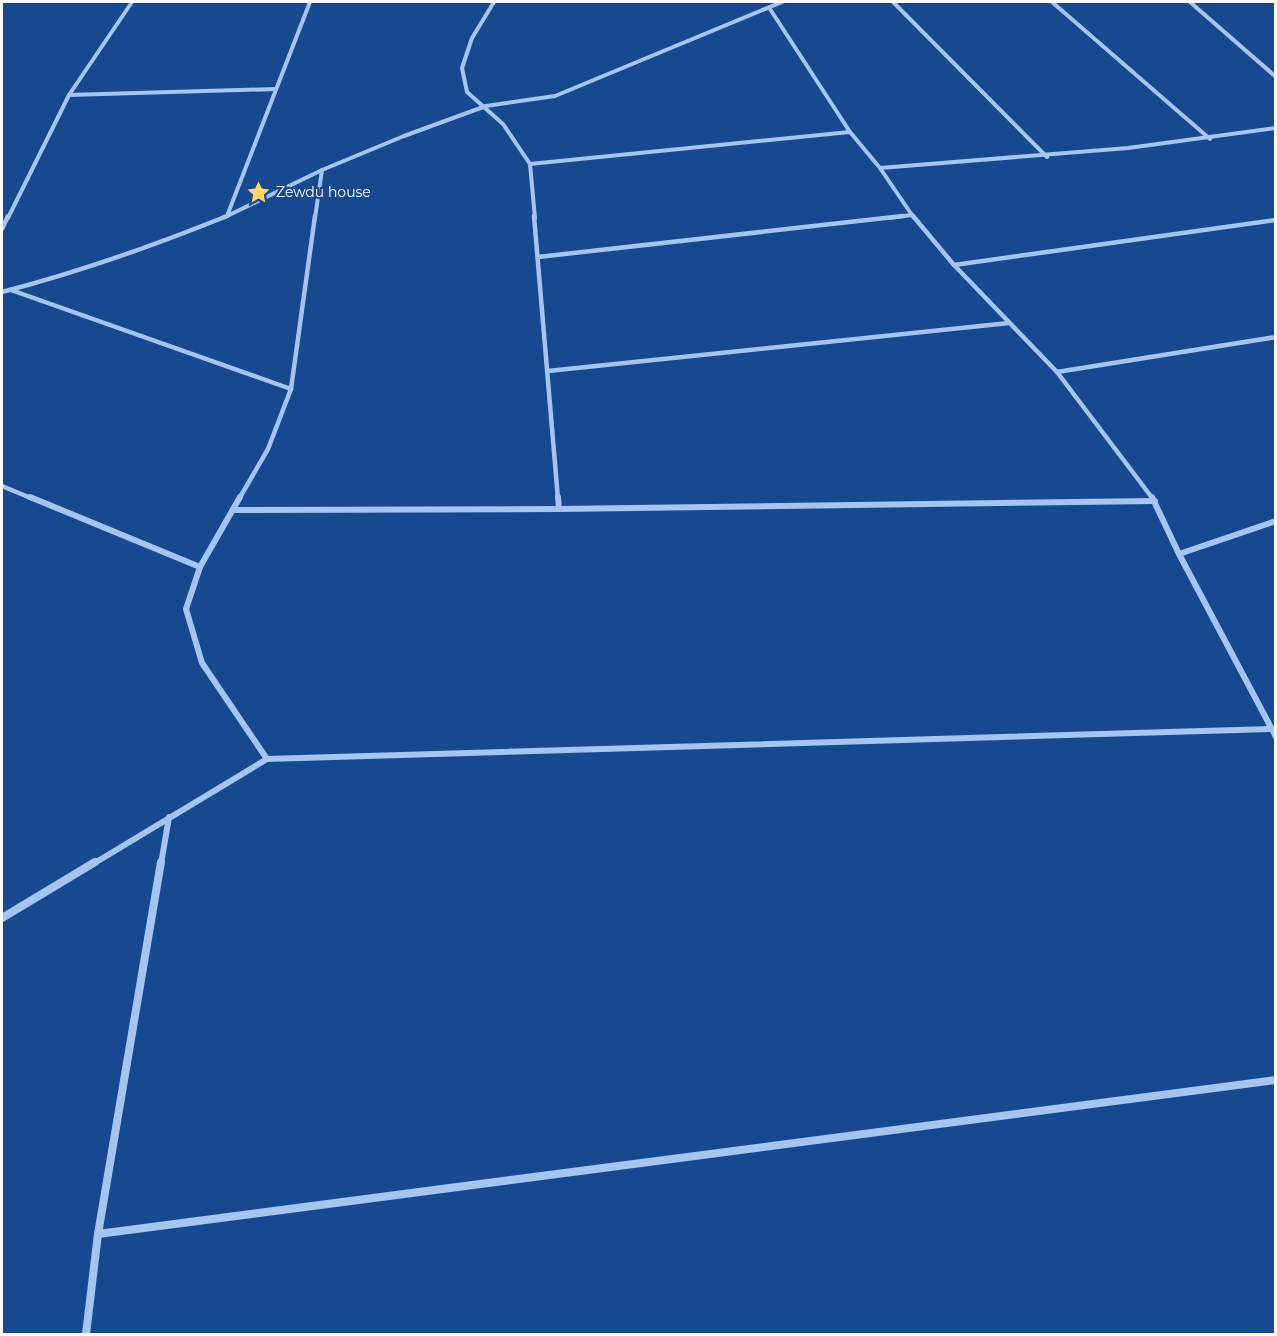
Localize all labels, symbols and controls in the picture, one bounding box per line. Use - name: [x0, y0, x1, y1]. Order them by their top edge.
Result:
- place icon: Zewdu house: [245, 179, 271, 205]
- place label: Zewdu house: [276, 183, 371, 201]

